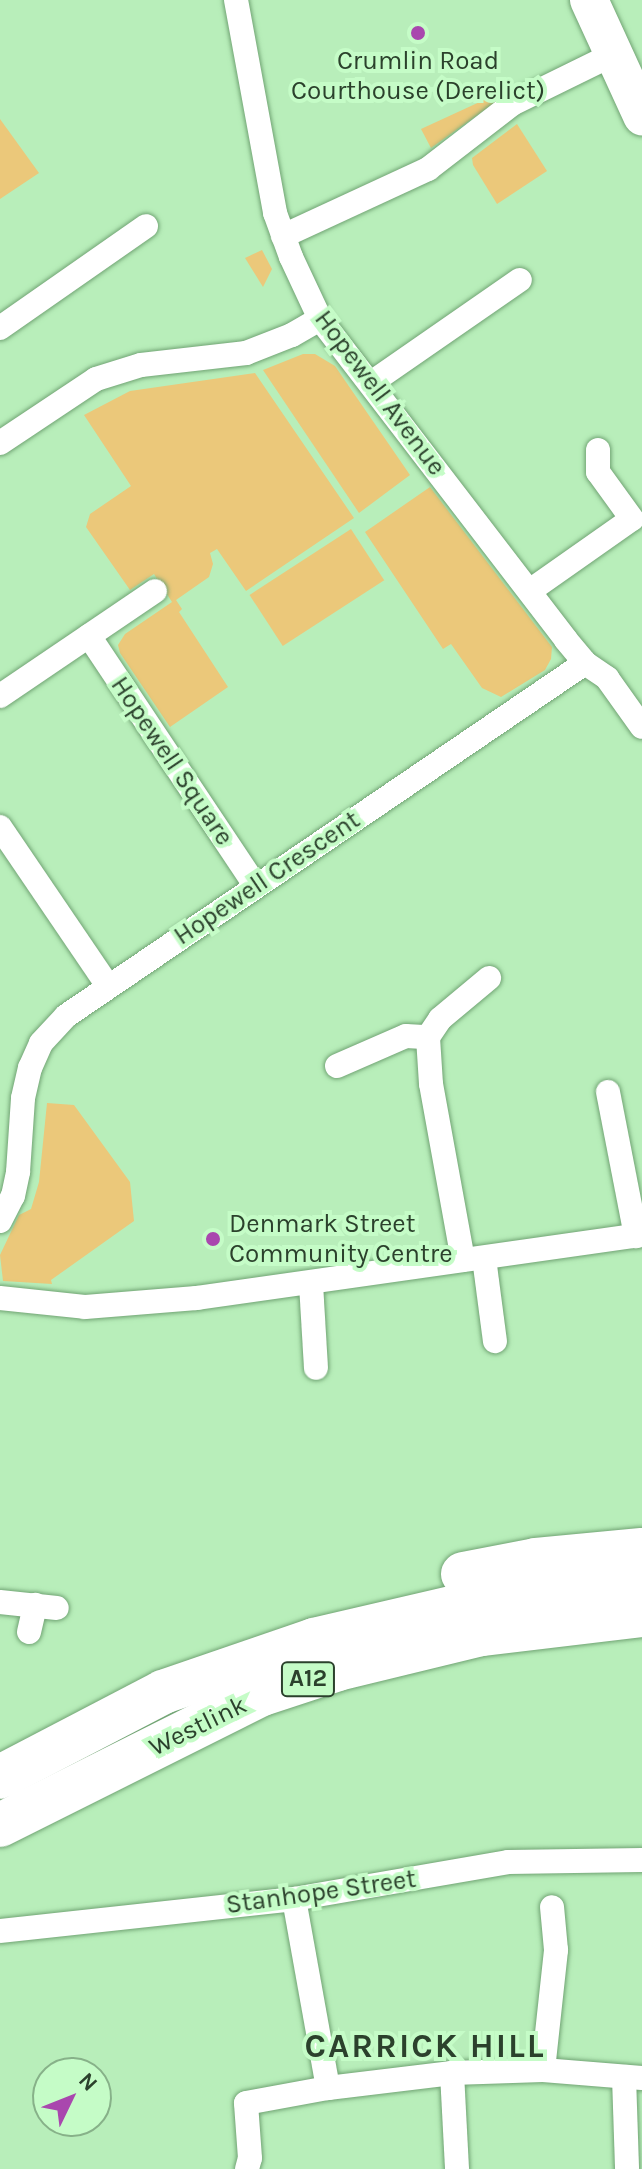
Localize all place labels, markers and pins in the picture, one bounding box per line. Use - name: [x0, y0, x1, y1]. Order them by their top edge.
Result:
- marker: Crumlin Road Courthouse (Derelict): [409, 24, 427, 42]
- place label: Crumlin Road Courthouse (Derelict): [291, 45, 545, 106]
- place label: Denmark Street Community Centre: [229, 1208, 453, 1270]
- marker: Denmark Street Community Centre: [204, 1230, 222, 1248]

